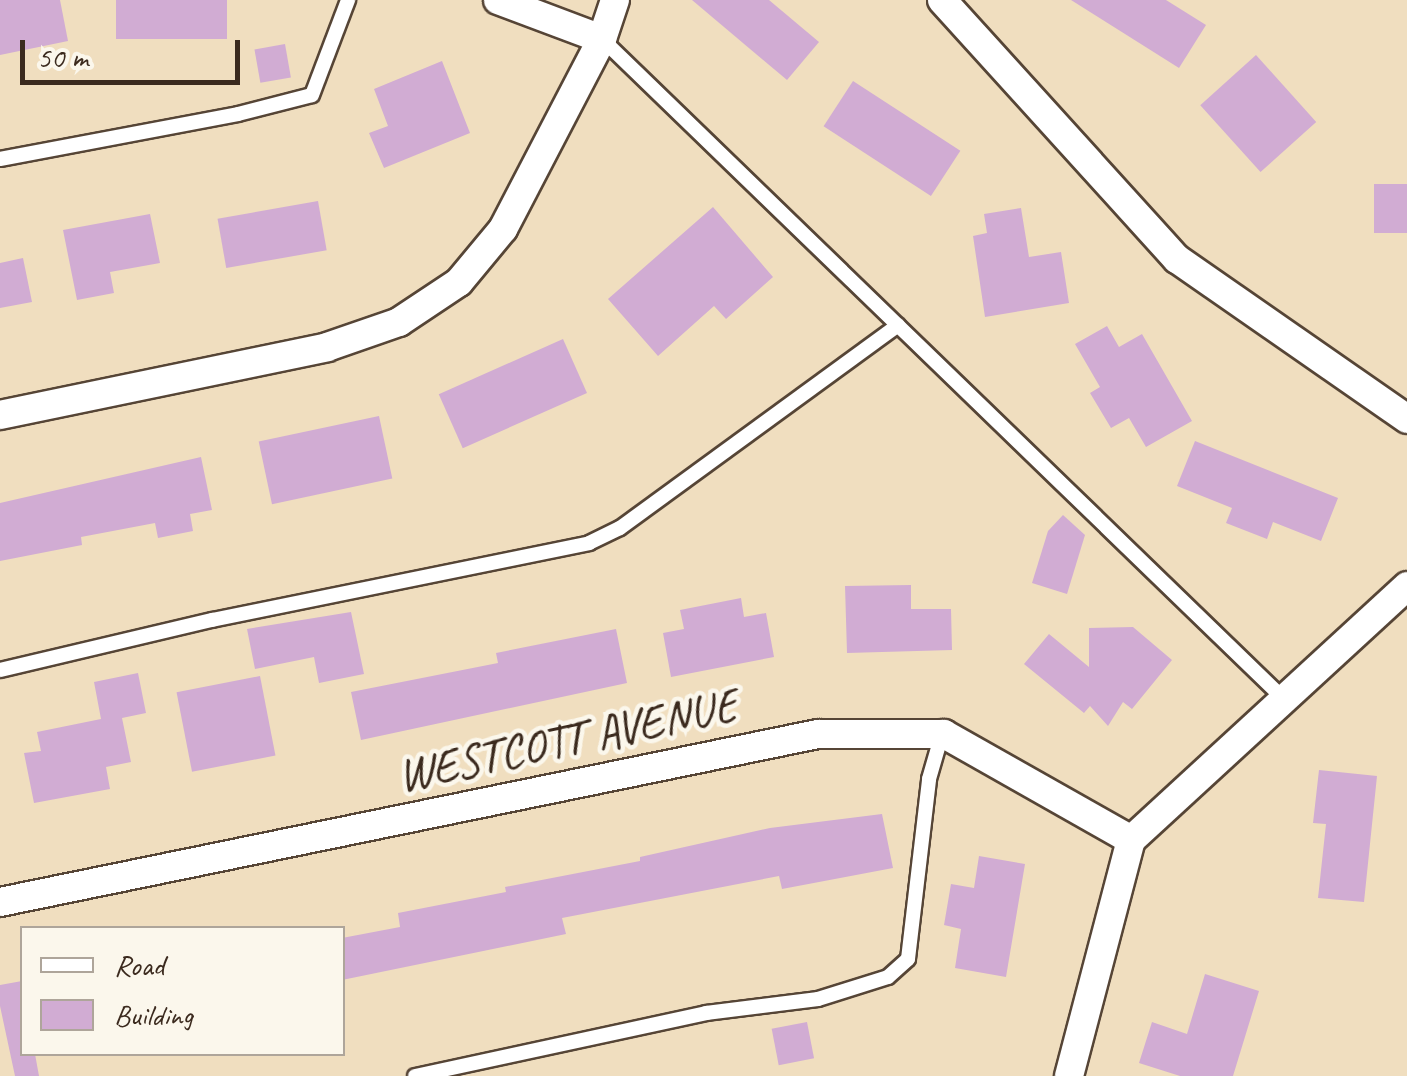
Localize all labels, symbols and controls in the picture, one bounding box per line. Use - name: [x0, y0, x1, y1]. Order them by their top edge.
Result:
- scale bar: [25, 20, 245, 82]
- text: 50 m: [37, 38, 88, 76]
- street label: WESTCOTT AVENUE: [391, 676, 743, 804]
- legend: [20, 926, 345, 1056]
- text: Road: [114, 946, 164, 984]
- text: Building: [114, 996, 193, 1034]

